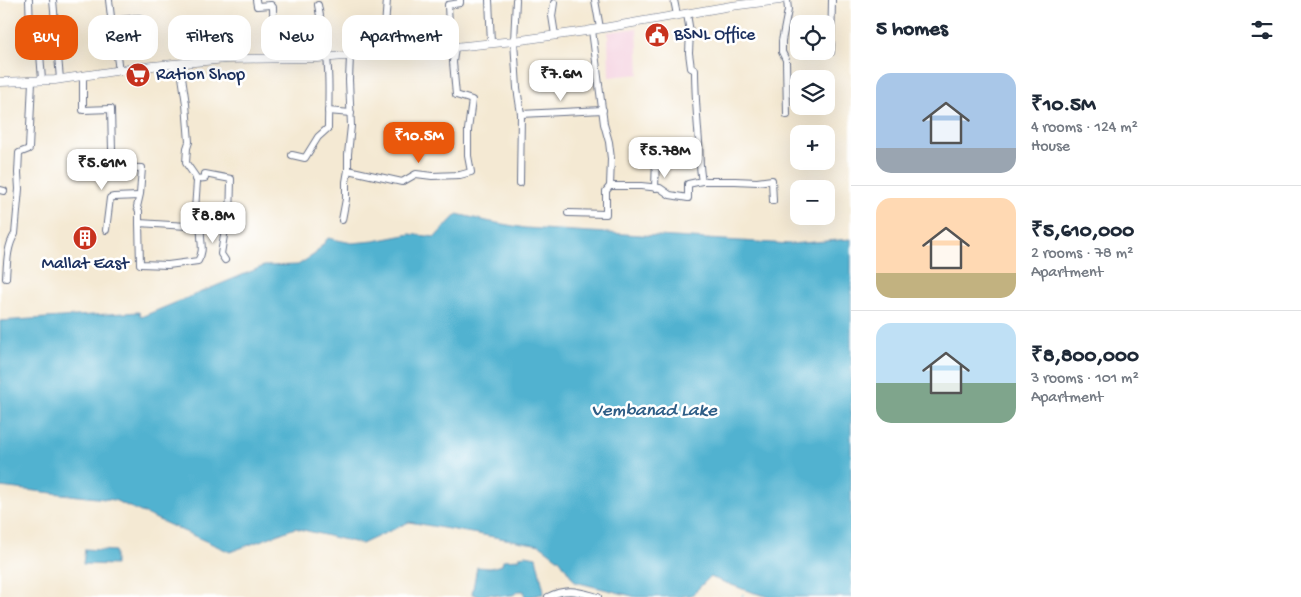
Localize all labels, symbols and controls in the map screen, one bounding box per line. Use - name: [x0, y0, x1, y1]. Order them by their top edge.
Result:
- chip: Buy: [15, 15, 78, 60]
- chip: Rent: [88, 15, 158, 60]
- chip: Filters: [168, 15, 251, 60]
- chip: New: [261, 15, 332, 60]
- chip: Apartment: [342, 15, 459, 60]
- map controls: [790, 15, 835, 225]
- button: locate: [790, 15, 835, 60]
- icon: filters: [1248, 16, 1276, 44]
- text: 5 homes: [876, 18, 948, 43]
- public building icon: BSNL Office: [644, 22, 670, 48]
- place label: BSNL Office: [673, 25, 756, 46]
- pin: ₹7.6M: [526, 59, 596, 102]
- supermarket icon: Ration Shop: [125, 62, 151, 88]
- place label: Ration Shop: [156, 65, 245, 86]
- text: ₹7.6M: [540, 66, 582, 85]
- button: layers: [790, 70, 835, 115]
- icon: home: [916, 93, 976, 153]
- text: ₹10.5M: [1031, 94, 1096, 119]
- text: 4 rooms · 124 m²: [1031, 119, 1138, 138]
- pin: ₹10.5M: [378, 121, 460, 164]
- button: +: [790, 125, 835, 170]
- text: ₹10.5M: [394, 128, 444, 147]
- pin: ₹5.78M: [624, 136, 706, 179]
- text: House: [1031, 138, 1070, 157]
- text: ₹5.78M: [640, 143, 690, 162]
- pin: ₹5.61M: [61, 148, 143, 191]
- text: ₹5.61M: [78, 155, 126, 174]
- button: −: [790, 180, 835, 225]
- pin: ₹8.8M: [178, 202, 248, 244]
- text: ₹8.8M: [192, 208, 234, 227]
- icon: home: [916, 218, 976, 278]
- text: ₹5,610,000: [1031, 220, 1134, 245]
- building icon: Mallat East: [72, 225, 98, 251]
- text: 2 rooms · 78 m²: [1031, 245, 1133, 264]
- place label: Mallat East: [41, 254, 130, 275]
- text: Apartment: [1031, 264, 1103, 283]
- icon: home: [916, 343, 976, 403]
- text: ₹8,800,000: [1031, 345, 1139, 370]
- text: 3 rooms · 101 m²: [1031, 370, 1139, 389]
- text: Apartment: [1031, 389, 1103, 408]
- water label: Vembanad Lake: [591, 400, 718, 423]

